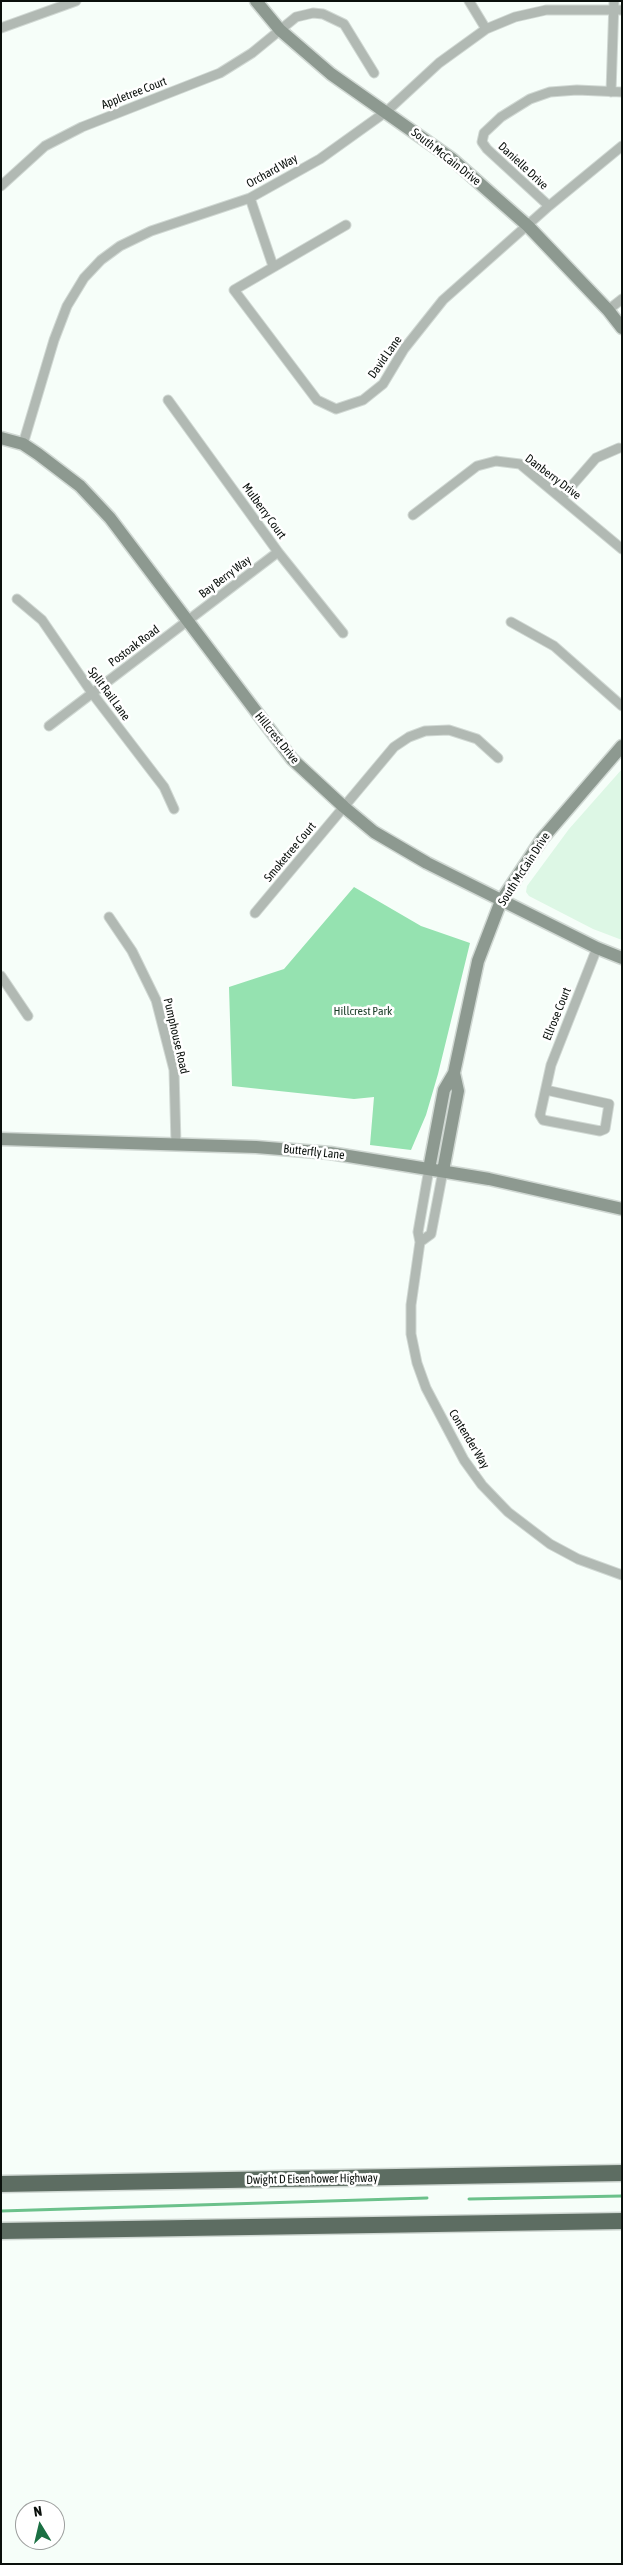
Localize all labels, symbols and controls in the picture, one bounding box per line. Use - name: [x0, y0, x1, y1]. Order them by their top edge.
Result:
- street label: Appletree Court: [99, 74, 169, 112]
- street label: South McCain Drive: [408, 125, 484, 189]
- street label: Danielle Drive: [495, 139, 551, 193]
- street label: Orchard Way: [244, 151, 300, 191]
- street label: David Lane: [365, 333, 405, 381]
- street label: Danberry Drive: [522, 451, 584, 503]
- street label: Mulberry Court: [239, 480, 289, 542]
- street label: Bay Berry Way: [196, 553, 254, 601]
- street label: Postoak Road: [106, 622, 162, 670]
- street label: Split Rail Lane: [85, 665, 133, 723]
- street label: Hillcrest Drive: [252, 709, 302, 767]
- street label: Smoketree Court: [261, 819, 319, 885]
- street label: South McCain Drive: [495, 830, 553, 908]
- street label: Ellrose Court: [540, 985, 574, 1043]
- street label: Pumphouse Road: [160, 997, 192, 1075]
- park label: Hillcrest Park: [334, 1004, 392, 1018]
- street label: Butterfly Lane: [283, 1142, 345, 1162]
- street label: Contender Way: [446, 1407, 492, 1471]
- street label: Dwight D Eisenhower Highway: [246, 2171, 378, 2187]
- north arrow: [15, 2500, 65, 2550]
- text: N: [32, 2503, 43, 2520]

